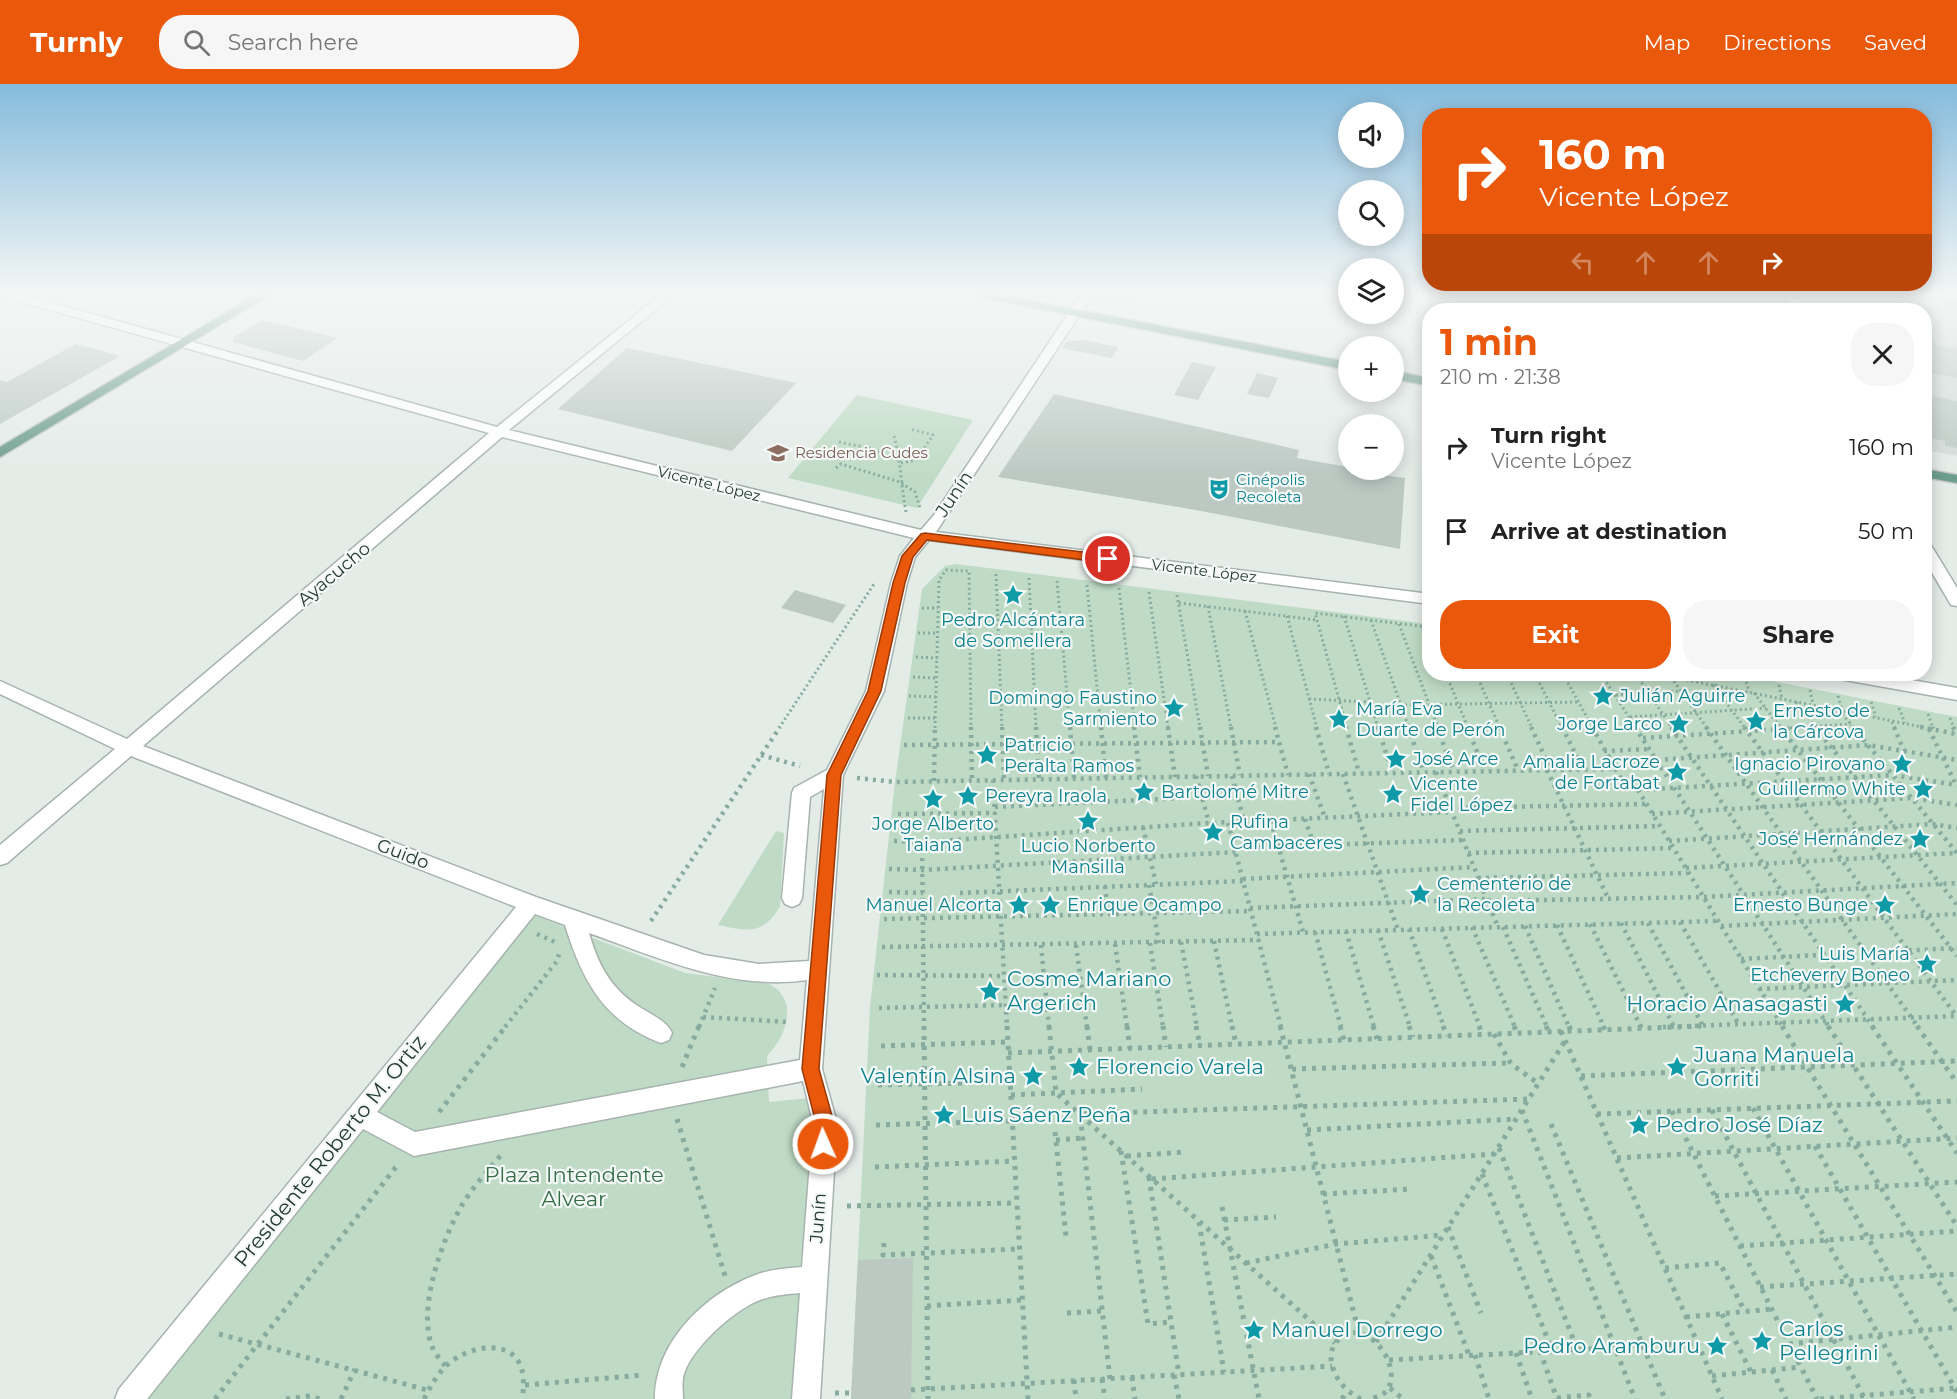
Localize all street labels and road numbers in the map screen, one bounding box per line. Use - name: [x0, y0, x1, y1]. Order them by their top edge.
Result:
- street label: Vicente López: [656, 462, 763, 506]
- street label: Junín: [930, 467, 977, 522]
- street label: Ayacucho: [293, 537, 375, 611]
- street label: Vicente López: [1151, 555, 1258, 586]
- street label: Guido: [374, 834, 432, 874]
- street label: Presidente Roberto M. Ortiz: [228, 1030, 431, 1272]
- street label: Junín: [805, 1192, 831, 1245]

